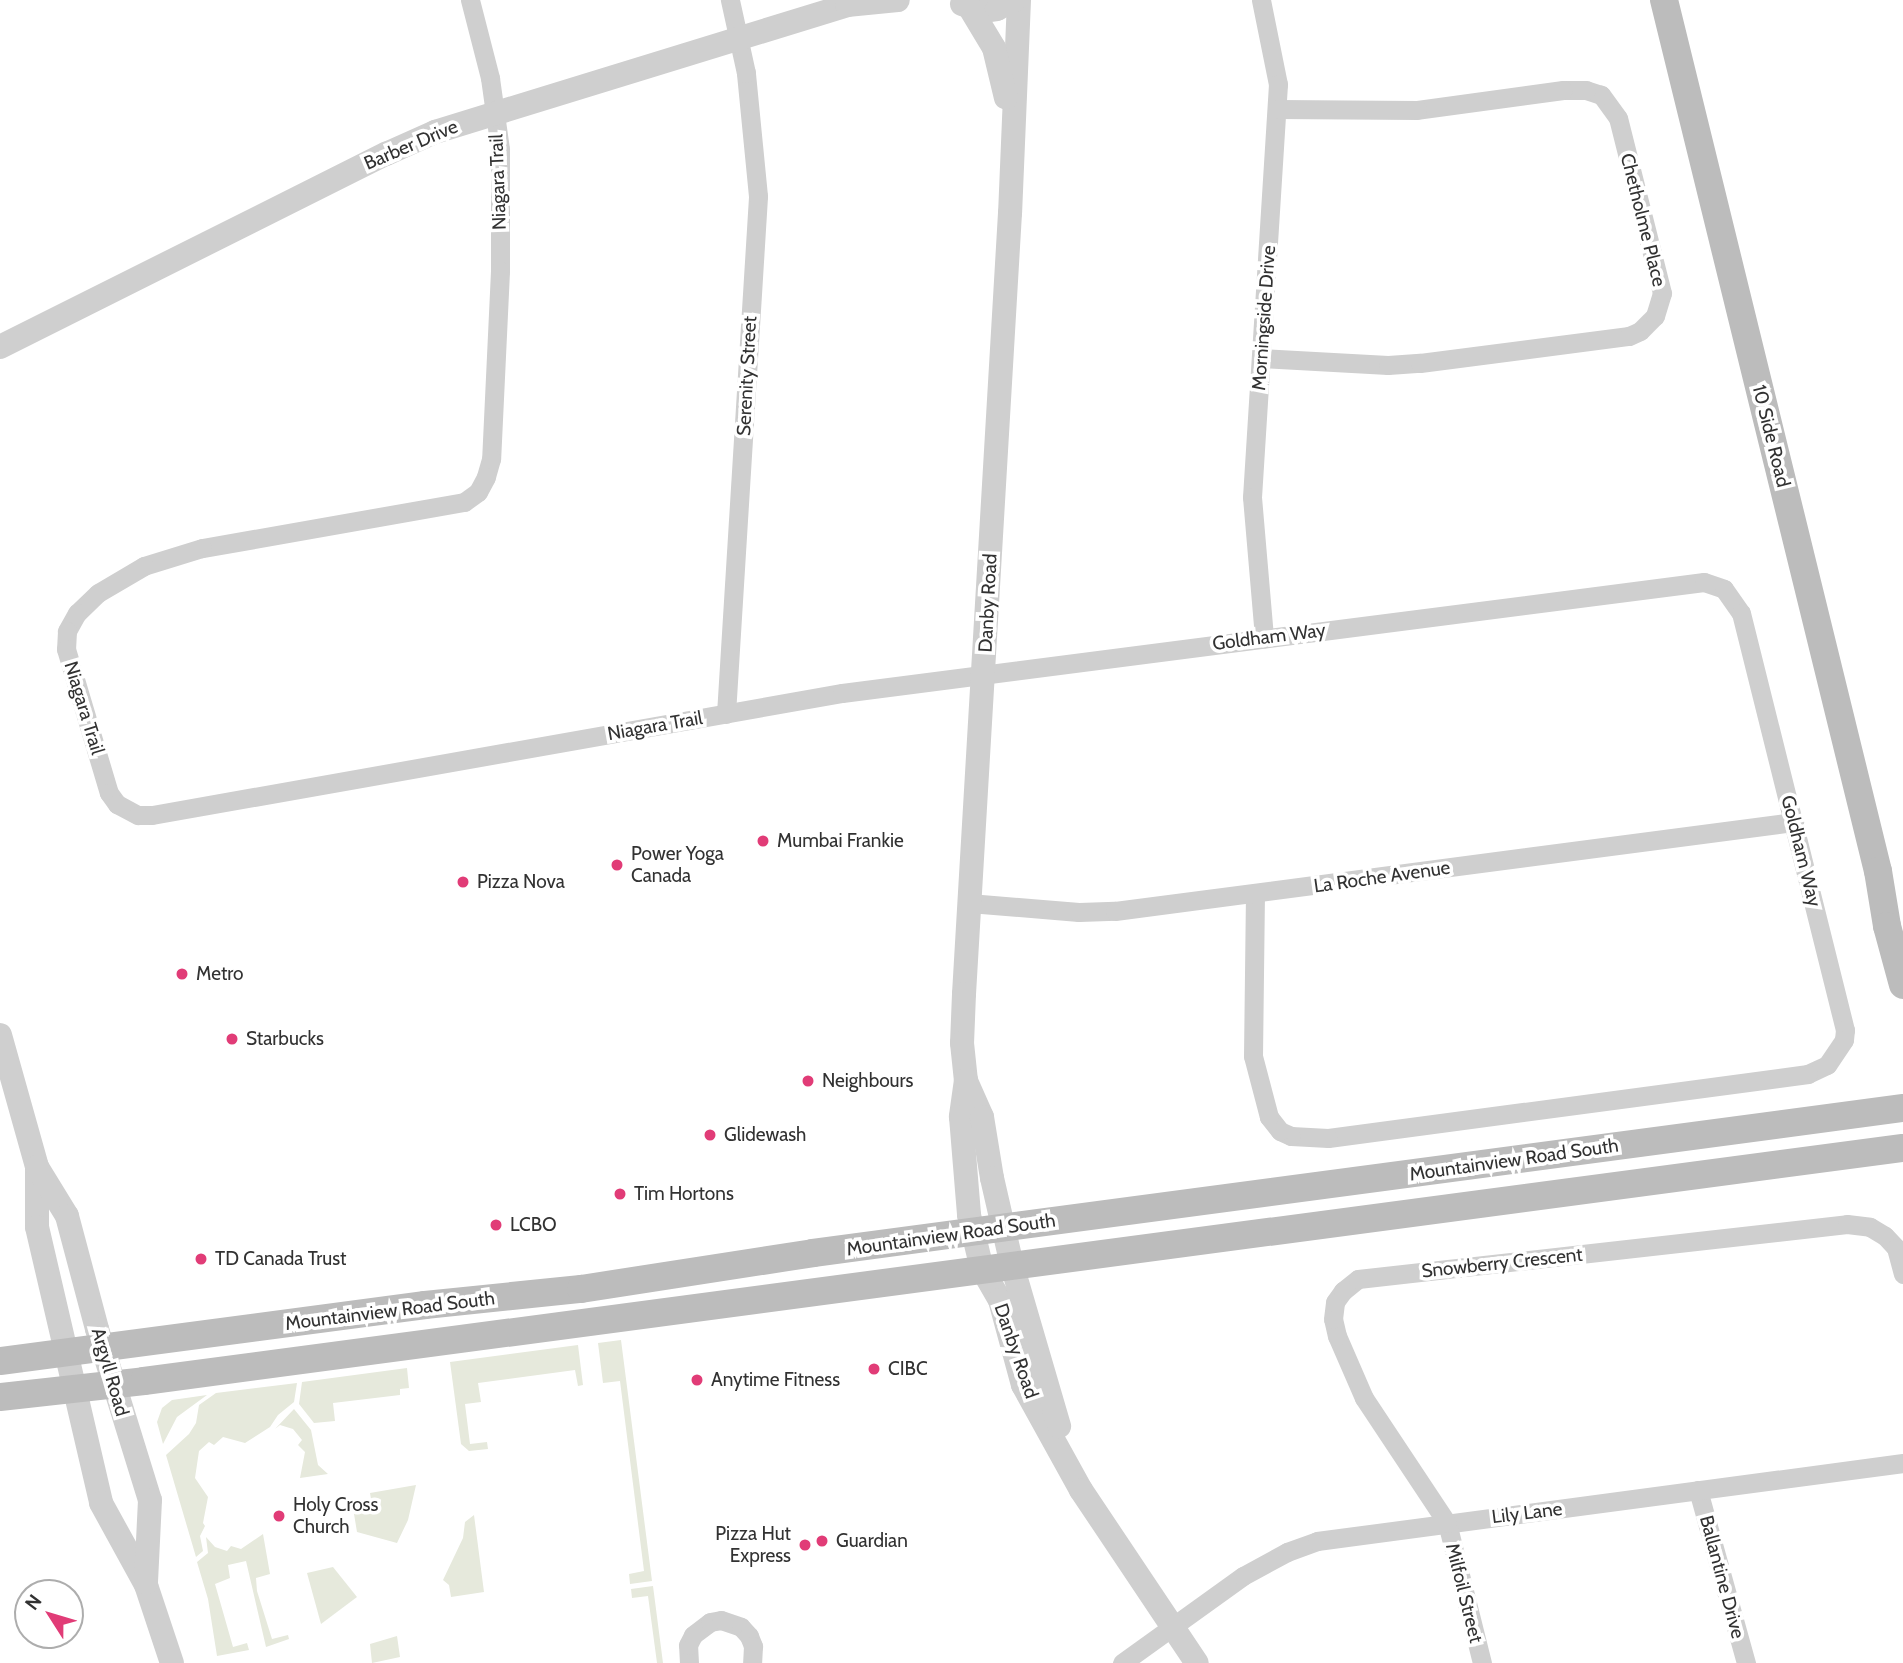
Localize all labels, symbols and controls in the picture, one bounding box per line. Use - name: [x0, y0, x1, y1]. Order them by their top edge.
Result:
- street label: Barber Drive: [361, 115, 461, 175]
- street label: Niagara Trail: [485, 134, 511, 230]
- street label: Chetholme Place: [1615, 151, 1671, 289]
- street label: Morningside Drive: [1248, 245, 1280, 391]
- street label: Serenity Street: [732, 315, 762, 437]
- street label: 10 Side Road: [1747, 383, 1795, 489]
- street label: Danby Road: [974, 553, 1002, 653]
- street label: Goldham Way: [1211, 619, 1327, 655]
- street label: Niagara Trail: [59, 659, 109, 757]
- street label: Niagara Trail: [606, 706, 704, 746]
- street label: Goldham Way: [1776, 793, 1826, 909]
- place label: Mumbai Frankie: [777, 830, 904, 852]
- marker: Mumbai Frankie: [755, 833, 771, 849]
- place label: Power Yoga Canada: [631, 843, 724, 887]
- street label: La Roche Avenue: [1312, 856, 1452, 898]
- marker: Power Yoga Canada: [609, 857, 625, 873]
- place label: Pizza Nova: [477, 871, 565, 893]
- marker: Pizza Nova: [455, 874, 471, 890]
- place label: Metro: [196, 963, 244, 985]
- marker: Metro: [174, 966, 190, 982]
- place label: Starbucks: [246, 1028, 324, 1050]
- marker: Starbucks: [224, 1031, 240, 1047]
- place label: Neighbours: [822, 1070, 913, 1092]
- marker: Neighbours: [800, 1073, 816, 1089]
- place label: Glidewash: [724, 1124, 806, 1146]
- marker: Glidewash: [702, 1127, 718, 1143]
- street label: Mountainview Road South: [1408, 1134, 1620, 1186]
- place label: Tim Hortons: [634, 1183, 734, 1205]
- marker: Tim Hortons: [612, 1186, 628, 1202]
- street label: Mountainview Road South: [845, 1209, 1057, 1261]
- place label: LCBO: [510, 1214, 557, 1236]
- marker: LCBO: [488, 1217, 504, 1233]
- street label: Snowberry Crescent: [1420, 1243, 1584, 1283]
- place label: TD Canada Trust: [215, 1248, 346, 1270]
- marker: TD Canada Trust: [193, 1251, 209, 1267]
- street label: Mountainview Road South: [284, 1287, 496, 1335]
- street label: Danby Road: [989, 1301, 1043, 1401]
- street label: Argyll Road: [86, 1325, 134, 1419]
- place label: CIBC: [888, 1358, 928, 1380]
- marker: CIBC: [866, 1361, 882, 1377]
- place label: Anytime Fitness: [711, 1369, 840, 1391]
- marker: Anytime Fitness: [689, 1372, 705, 1388]
- place label: Holy Cross Church: [293, 1494, 378, 1538]
- street label: Lily Lane: [1490, 1497, 1564, 1529]
- marker: Holy Cross Church: [271, 1508, 287, 1524]
- street label: Ballantine Drive: [1695, 1513, 1749, 1641]
- place label: Pizza Hut Express: [715, 1523, 791, 1567]
- place label: Guardian: [836, 1530, 908, 1552]
- marker: Guardian: [814, 1533, 830, 1549]
- marker: Pizza Hut Express: [797, 1537, 813, 1553]
- street label: Milfoil Street: [1441, 1541, 1487, 1645]
- north arrow: [14, 1579, 84, 1649]
- text: N: [20, 1590, 47, 1615]

